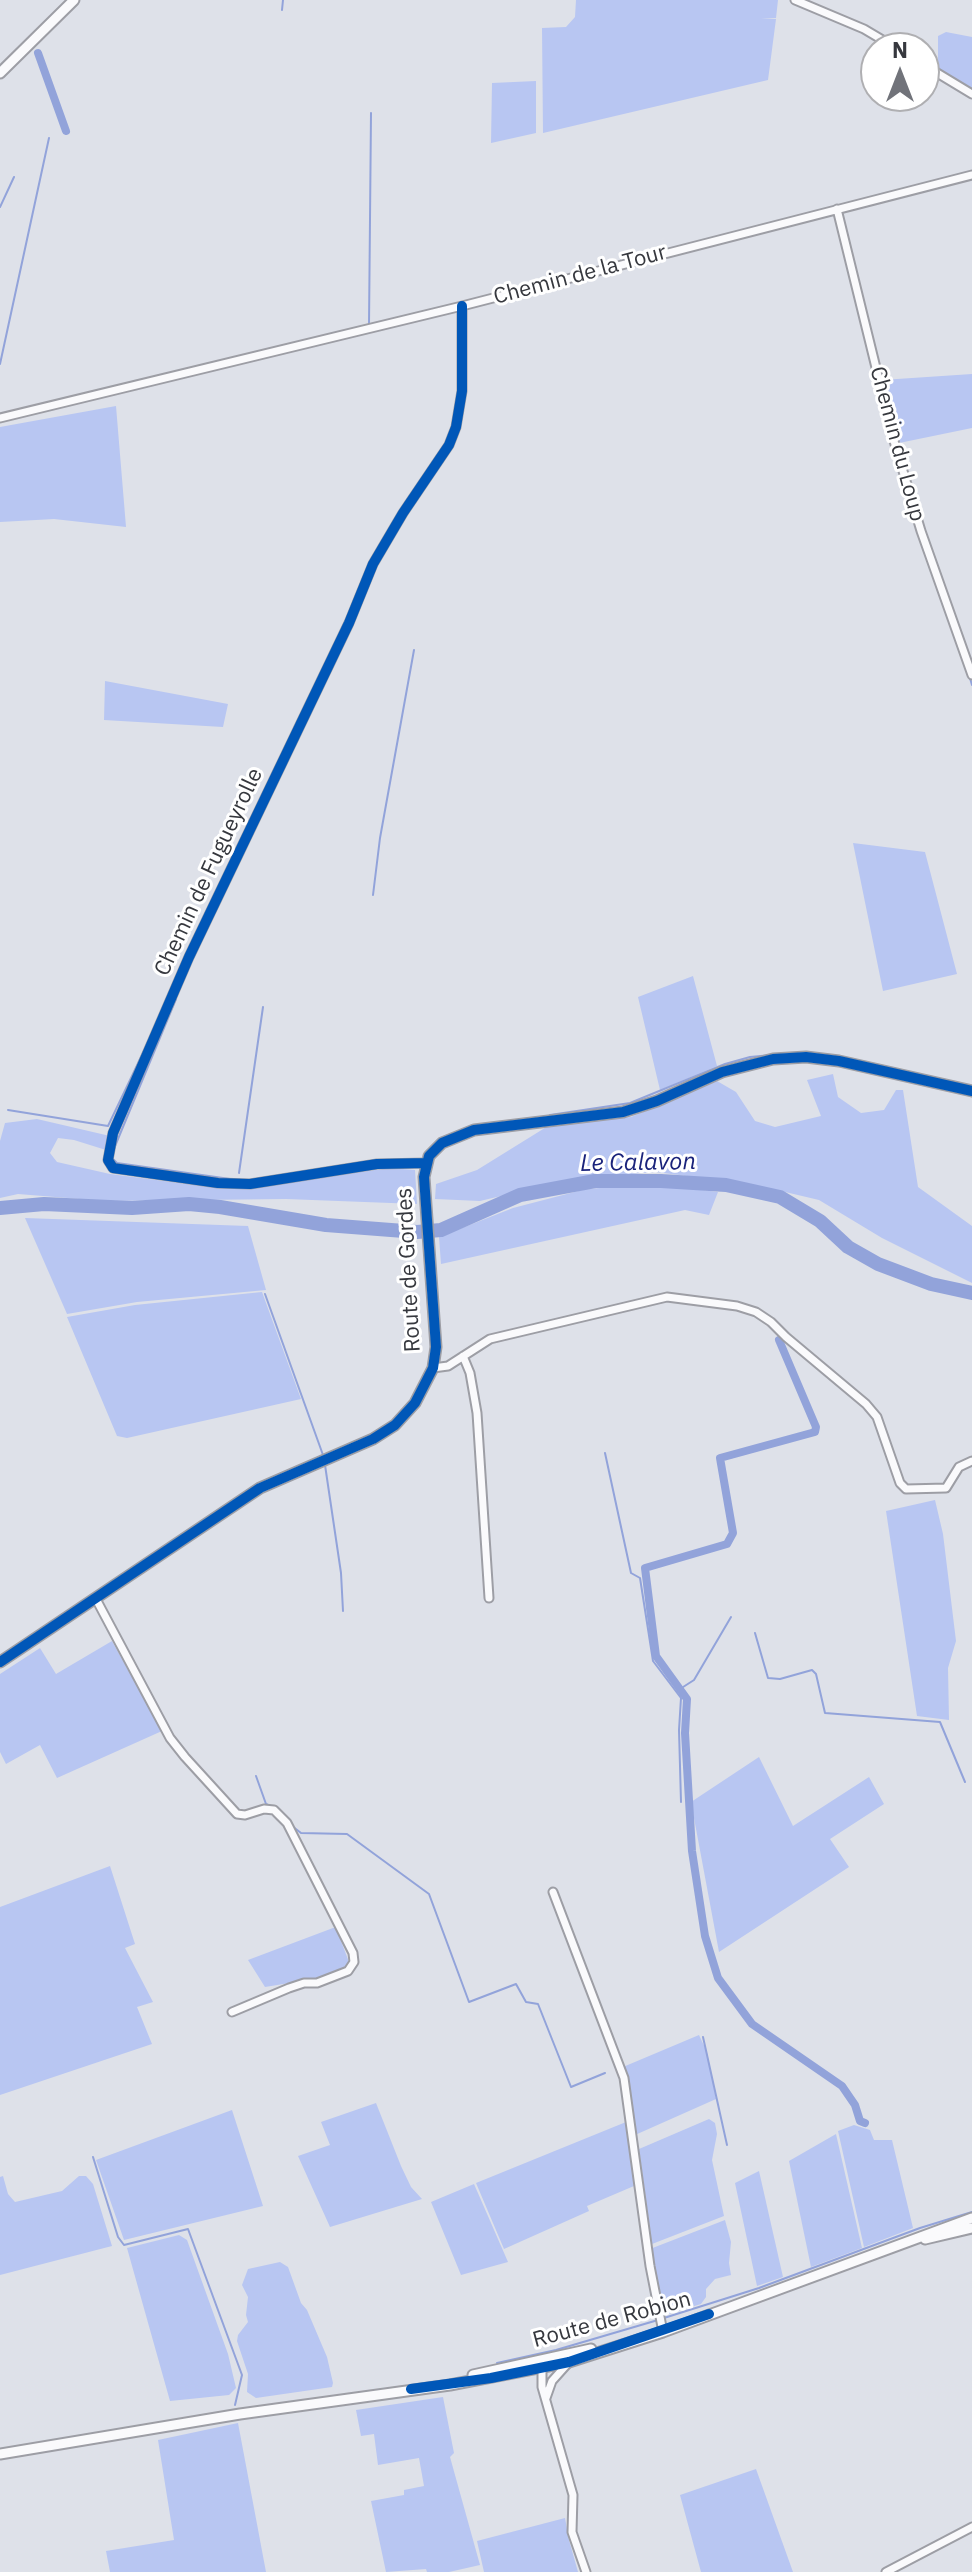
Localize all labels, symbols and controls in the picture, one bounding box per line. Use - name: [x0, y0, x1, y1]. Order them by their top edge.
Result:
- north arrow: [860, 32, 940, 112]
- text: N: [892, 35, 908, 64]
- street label: Chemin de la Tour: [491, 239, 669, 311]
- street label: Chemin du Loup: [864, 364, 930, 524]
- street label: Chemin de Fugueyrolle: [149, 764, 269, 980]
- water label: Le Calavon: [580, 1148, 696, 1178]
- street label: Route de Gordes: [392, 1187, 426, 1353]
- street label: Route de Robion: [530, 2286, 694, 2354]

